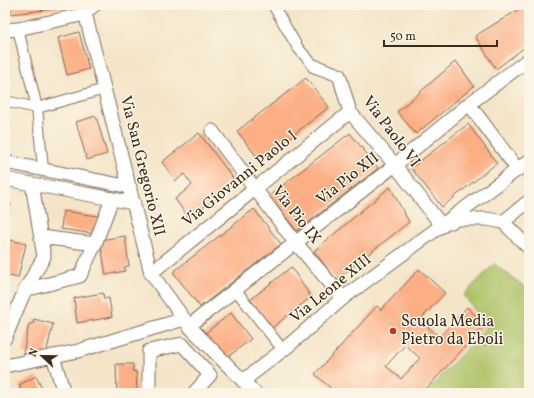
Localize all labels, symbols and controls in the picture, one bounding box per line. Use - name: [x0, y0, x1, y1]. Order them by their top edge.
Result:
- scale bar: [384, 22, 497, 48]
- text: 50 m: [390, 29, 416, 45]
- street label: Via Paolo VI: [357, 92, 425, 172]
- street label: Via San Gregorio XII: [114, 94, 170, 238]
- street label: Via Giovanni Paolo I: [178, 126, 302, 232]
- street label: Via Pio XII: [312, 148, 384, 210]
- street label: Via Pio IX: [266, 181, 326, 249]
- street label: Via Leone XIII: [286, 249, 376, 329]
- place label: Scuola Media Pietro da Eboli: [401, 311, 503, 351]
- marker: Scuola Media Pietro da Eboli: [388, 326, 398, 336]
- north arrow: [22, 336, 62, 376]
- text: N: [26, 346, 43, 359]

